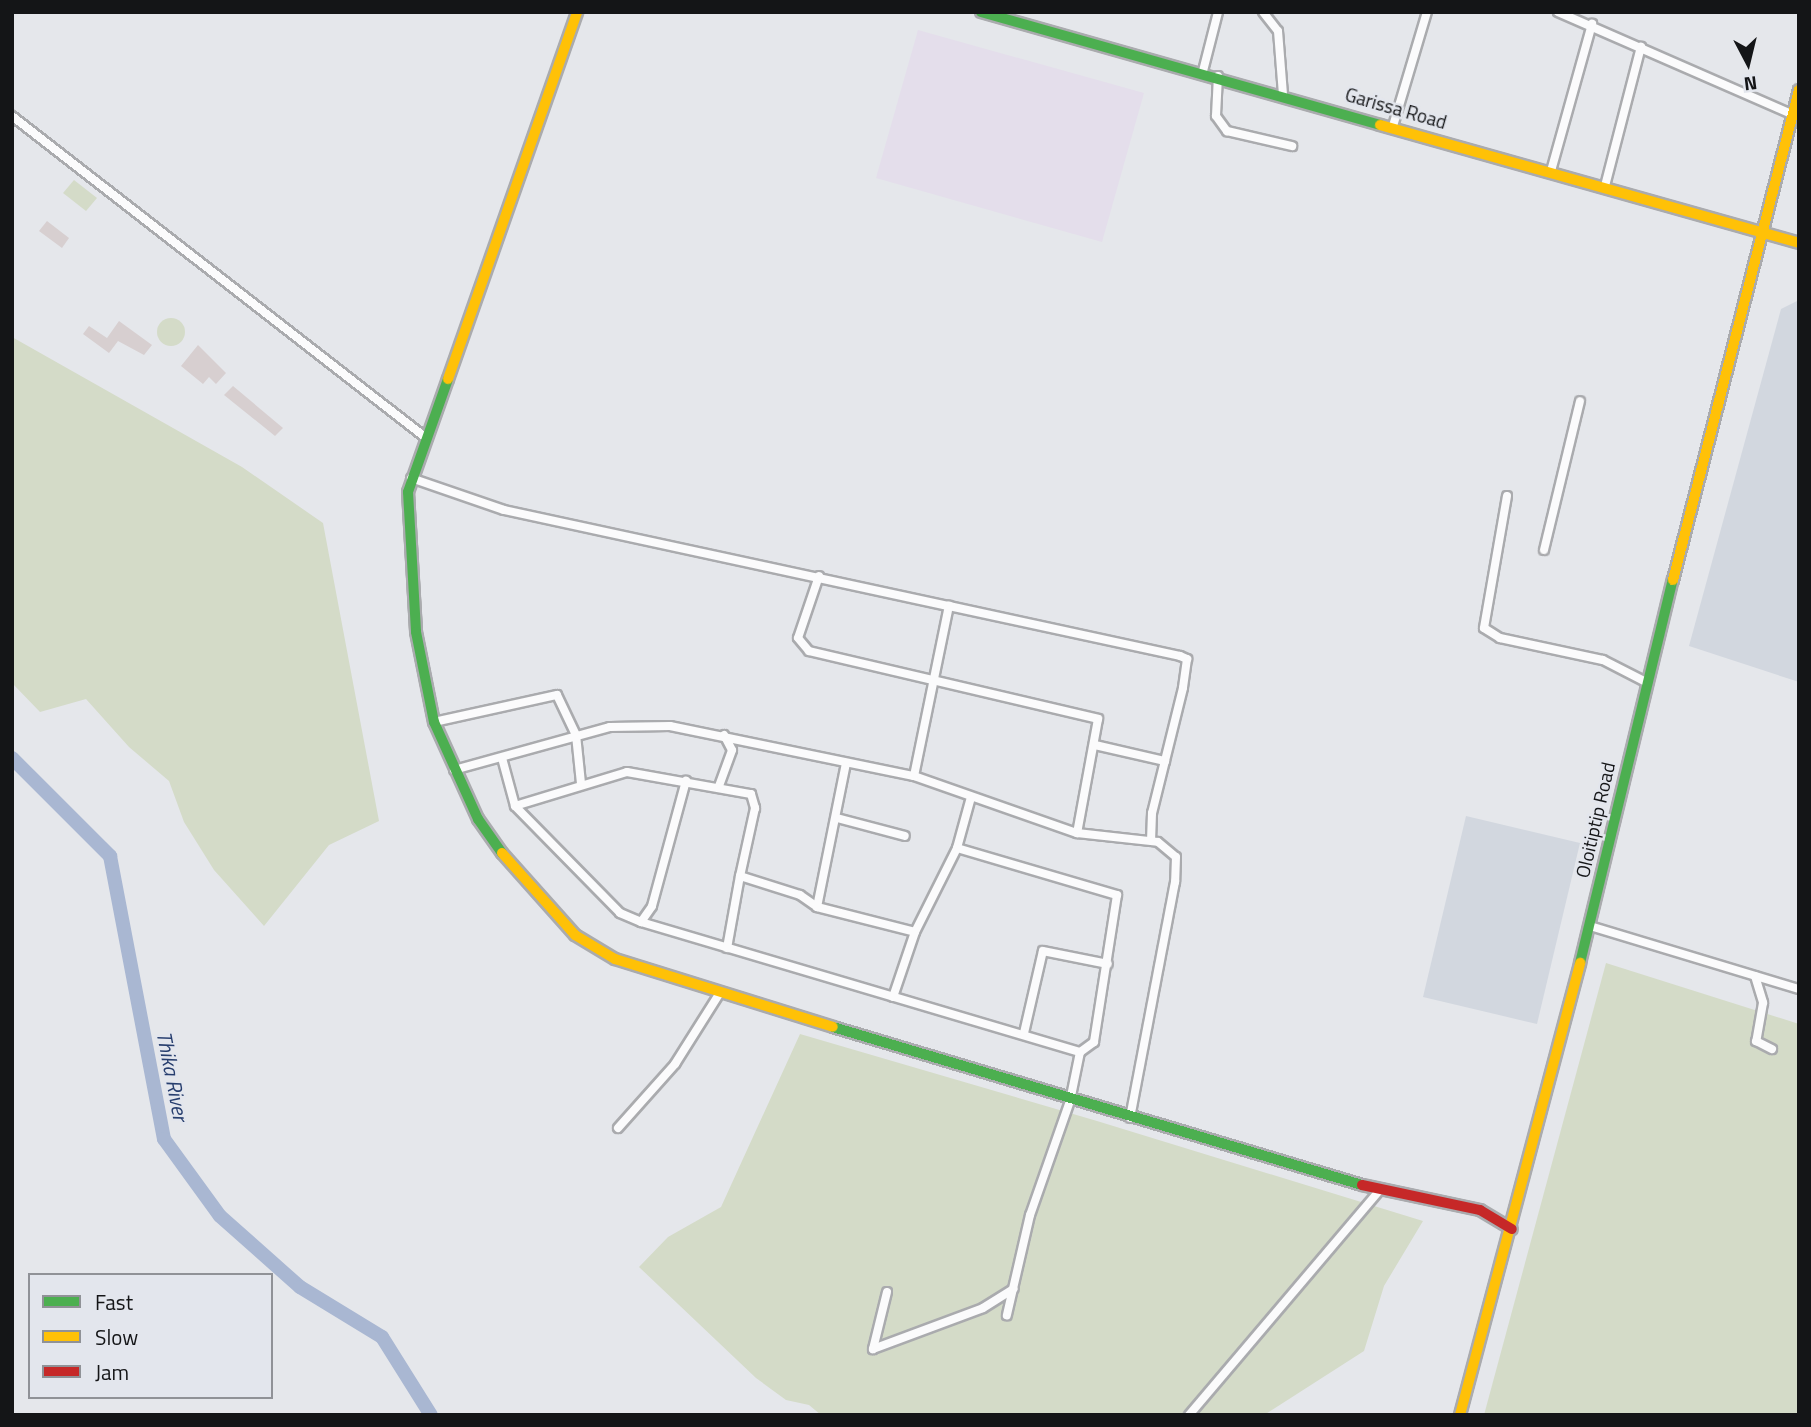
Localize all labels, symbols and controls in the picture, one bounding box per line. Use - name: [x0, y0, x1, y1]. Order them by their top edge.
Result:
- north arrow: [1713, 28, 1783, 98]
- text: N: [1742, 69, 1759, 100]
- street label: Garissa Road: [1343, 83, 1449, 133]
- street label: Oloitiptip Road: [1571, 760, 1619, 880]
- water label: Thika River: [152, 1029, 194, 1123]
- legend: [28, 1273, 273, 1399]
- text: Fast: [95, 1286, 133, 1318]
- text: Slow: [95, 1321, 138, 1353]
- text: Jam: [95, 1356, 129, 1388]

